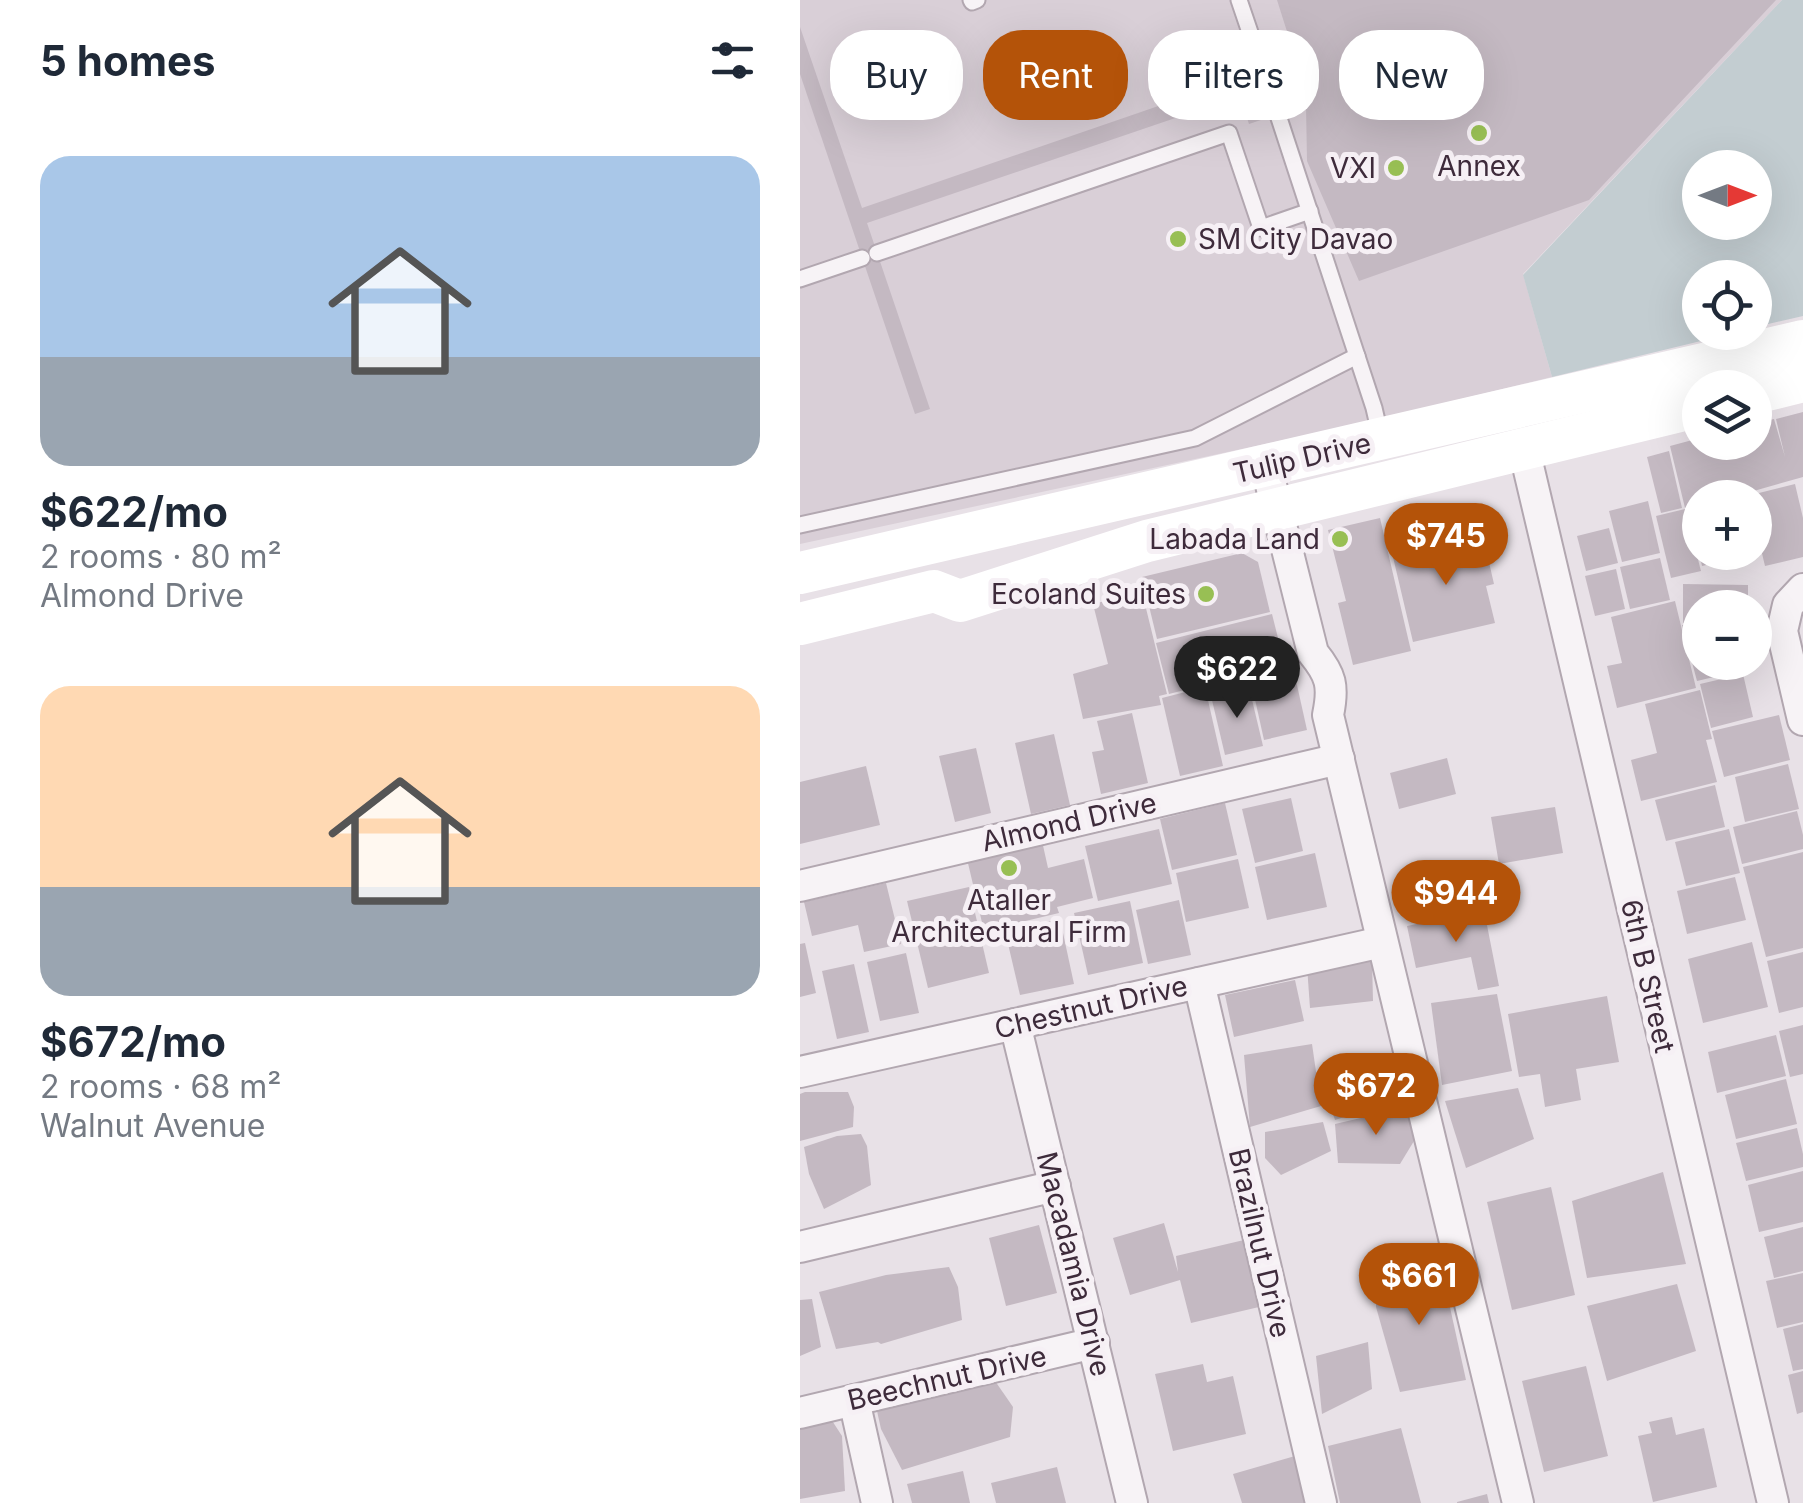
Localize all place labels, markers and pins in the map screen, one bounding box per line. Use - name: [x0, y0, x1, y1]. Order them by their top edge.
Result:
- marker: Annex: [1468, 122, 1490, 144]
- place label: Annex: [1437, 149, 1521, 183]
- place label: VXI: [1330, 151, 1376, 185]
- marker: VXI: [1385, 157, 1407, 179]
- place label: SM City Davao: [1198, 222, 1393, 256]
- marker: SM City Davao: [1167, 228, 1189, 250]
- pin: $745: [1387, 503, 1505, 588]
- place label: Labada Land: [1149, 522, 1320, 556]
- marker: Labada Land: [1329, 528, 1351, 550]
- place label: Ecoland Suites: [991, 577, 1186, 611]
- marker: Ecoland Suites: [1195, 583, 1217, 605]
- pin: $622: [1178, 636, 1296, 721]
- marker: Ataller Architectural Firm: [998, 857, 1020, 879]
- pin: $944: [1397, 860, 1515, 945]
- place label: Ataller Architectural Firm: [891, 883, 1127, 949]
- pin: $672: [1317, 1053, 1435, 1138]
- pin: $661: [1360, 1243, 1478, 1328]

